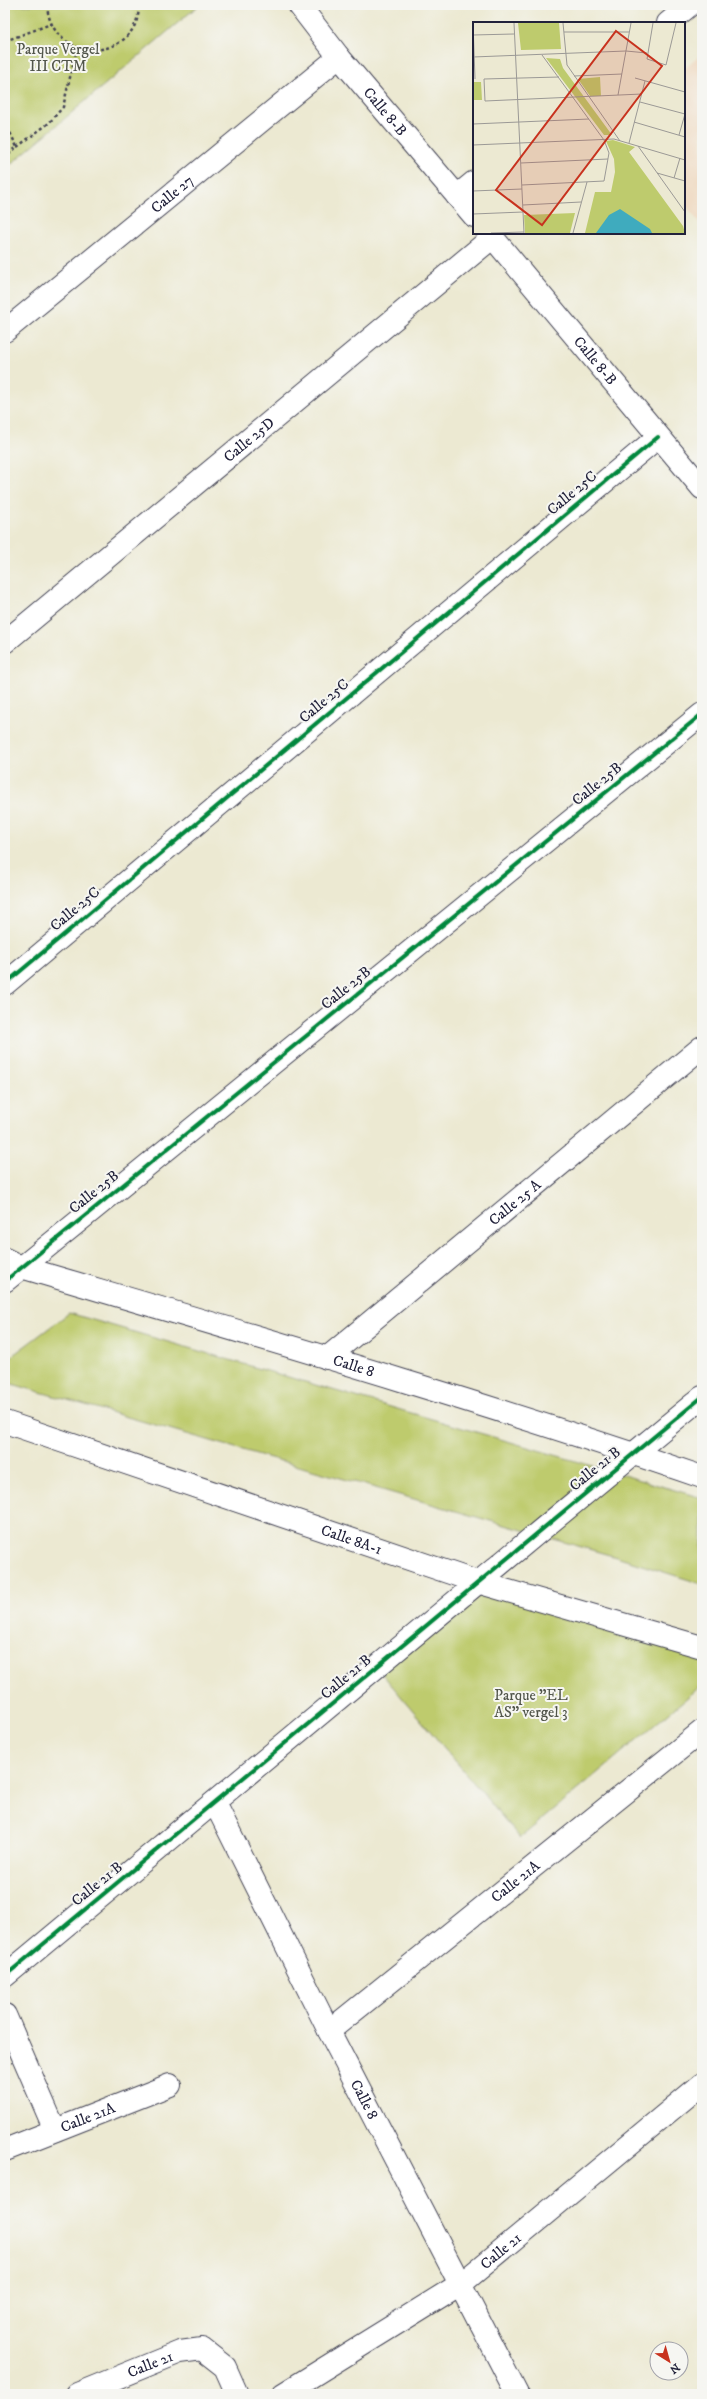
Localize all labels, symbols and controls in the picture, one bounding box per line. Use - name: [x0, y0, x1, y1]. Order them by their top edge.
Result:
- inset map: [473, 22, 685, 234]
- park label: Parque Vergel III CTM: [16, 40, 100, 76]
- street label: Calle 8-B: [359, 83, 411, 140]
- street label: Calle 27: [147, 171, 197, 217]
- street label: Calle 8-B: [570, 332, 621, 389]
- street label: Calle 25D: [220, 413, 278, 466]
- street label: Calle 25C: [543, 467, 601, 519]
- street label: Calle 25C: [295, 675, 353, 727]
- street label: Calle 25B: [568, 758, 626, 810]
- street label: Calle 25C: [46, 883, 104, 935]
- street label: Calle 25B: [317, 962, 375, 1014]
- street label: Calle 25B: [65, 1166, 123, 1218]
- street label: Calle 25 A: [485, 1175, 545, 1229]
- street label: Calle 8: [331, 1350, 377, 1381]
- street label: Calle 21 B: [566, 1443, 624, 1495]
- street label: Calle 8A-1: [319, 1520, 385, 1559]
- street label: Calle 21 B: [317, 1650, 375, 1704]
- park label: Parque "EL AS" vergel 3: [494, 1686, 568, 1722]
- street label: Calle 21A: [487, 1856, 544, 1907]
- street label: Calle 21 B: [68, 1858, 126, 1910]
- street label: Calle 8: [346, 2076, 383, 2123]
- street label: Calle 21A: [58, 2098, 118, 2137]
- street label: Calle 21: [476, 2228, 525, 2273]
- north arrow: [649, 2341, 689, 2381]
- street label: Calle 21: [125, 2346, 176, 2382]
- text: N: [667, 2360, 682, 2376]

